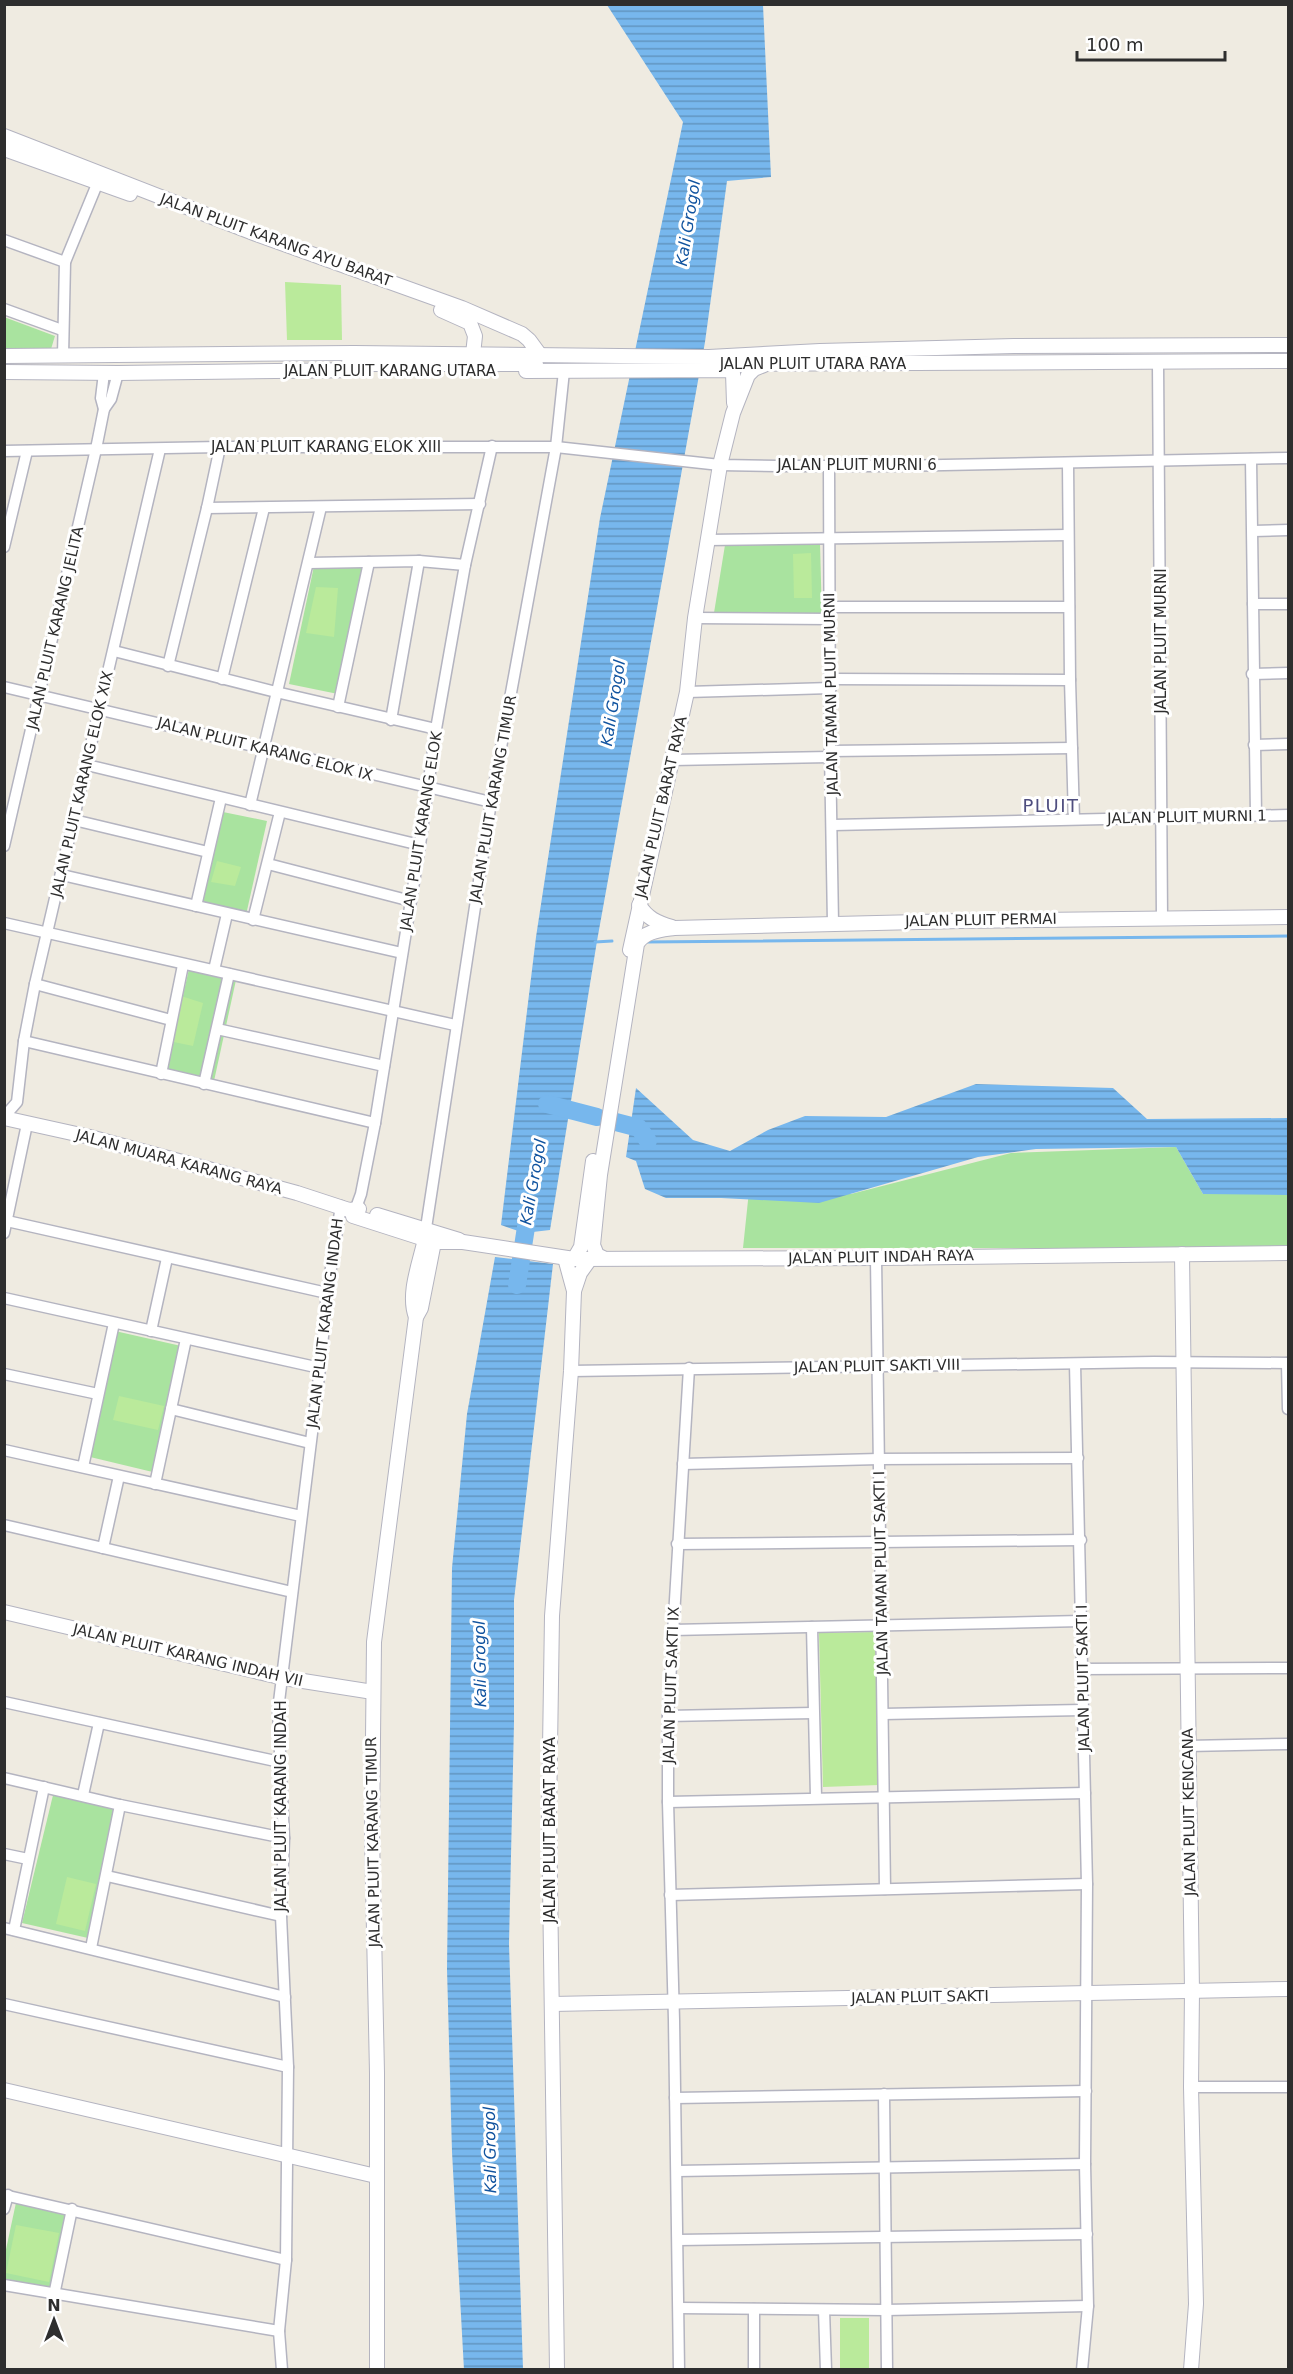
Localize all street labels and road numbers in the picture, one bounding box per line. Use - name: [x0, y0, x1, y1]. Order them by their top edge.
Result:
- street label: JALAN PLUIT KARANG AYU BARAT: [157, 189, 395, 291]
- street label: JALAN PLUIT UTARA RAYA: [719, 355, 907, 373]
- street label: JALAN PLUIT KARANG UTARA: [283, 362, 497, 380]
- street label: JALAN PLUIT KARANG ELOK XIII: [210, 438, 441, 456]
- street label: JALAN PLUIT MURNI 6: [776, 456, 937, 474]
- street label: JALAN PLUIT KARANG JELITA: [23, 524, 87, 732]
- street label: JALAN PLUIT MURNI: [1152, 568, 1170, 715]
- street label: JALAN TAMAN PLUIT MURNI: [820, 592, 842, 797]
- street label: JALAN PLUIT KARANG ELOK XIX: [47, 669, 117, 900]
- street label: JALAN PLUIT KARANG TIMUR: [466, 694, 520, 905]
- street label: JALAN PLUIT KARANG ELOK IX: [154, 713, 375, 785]
- street label: JALAN PLUIT BARAT RAYA: [631, 714, 691, 901]
- street label: JALAN PLUIT KARANG ELOK: [396, 729, 446, 933]
- street label: JALAN PLUIT MURNI 1: [1106, 807, 1267, 827]
- street label: JALAN PLUIT PERMAI: [904, 910, 1057, 930]
- street label: JALAN MUARA KARANG RAYA: [73, 1125, 285, 1198]
- street label: JALAN PLUIT KARANG INDAH: [303, 1217, 347, 1430]
- street label: JALAN PLUIT INDAH RAYA: [787, 1246, 975, 1268]
- street label: JALAN PLUIT SAKTI VIII: [793, 1356, 960, 1376]
- street label: JALAN TAMAN PLUIT SAKTI I: [870, 1471, 892, 1676]
- street label: JALAN PLUIT SAKTI I: [1073, 1604, 1093, 1753]
- street label: JALAN PLUIT SAKTI IX: [659, 1606, 683, 1765]
- street label: JALAN PLUIT KARANG INDAH VII: [70, 1620, 305, 1690]
- street label: JALAN PLUIT KARANG INDAH: [272, 1700, 290, 1913]
- street label: JALAN PLUIT KENCANA: [1179, 1727, 1199, 1897]
- street label: JALAN PLUIT KARANG TIMUR: [362, 1736, 384, 1949]
- street label: JALAN PLUIT BARAT RAYA: [541, 1736, 559, 1924]
- street label: JALAN PLUIT SAKTI: [850, 1987, 989, 2007]

